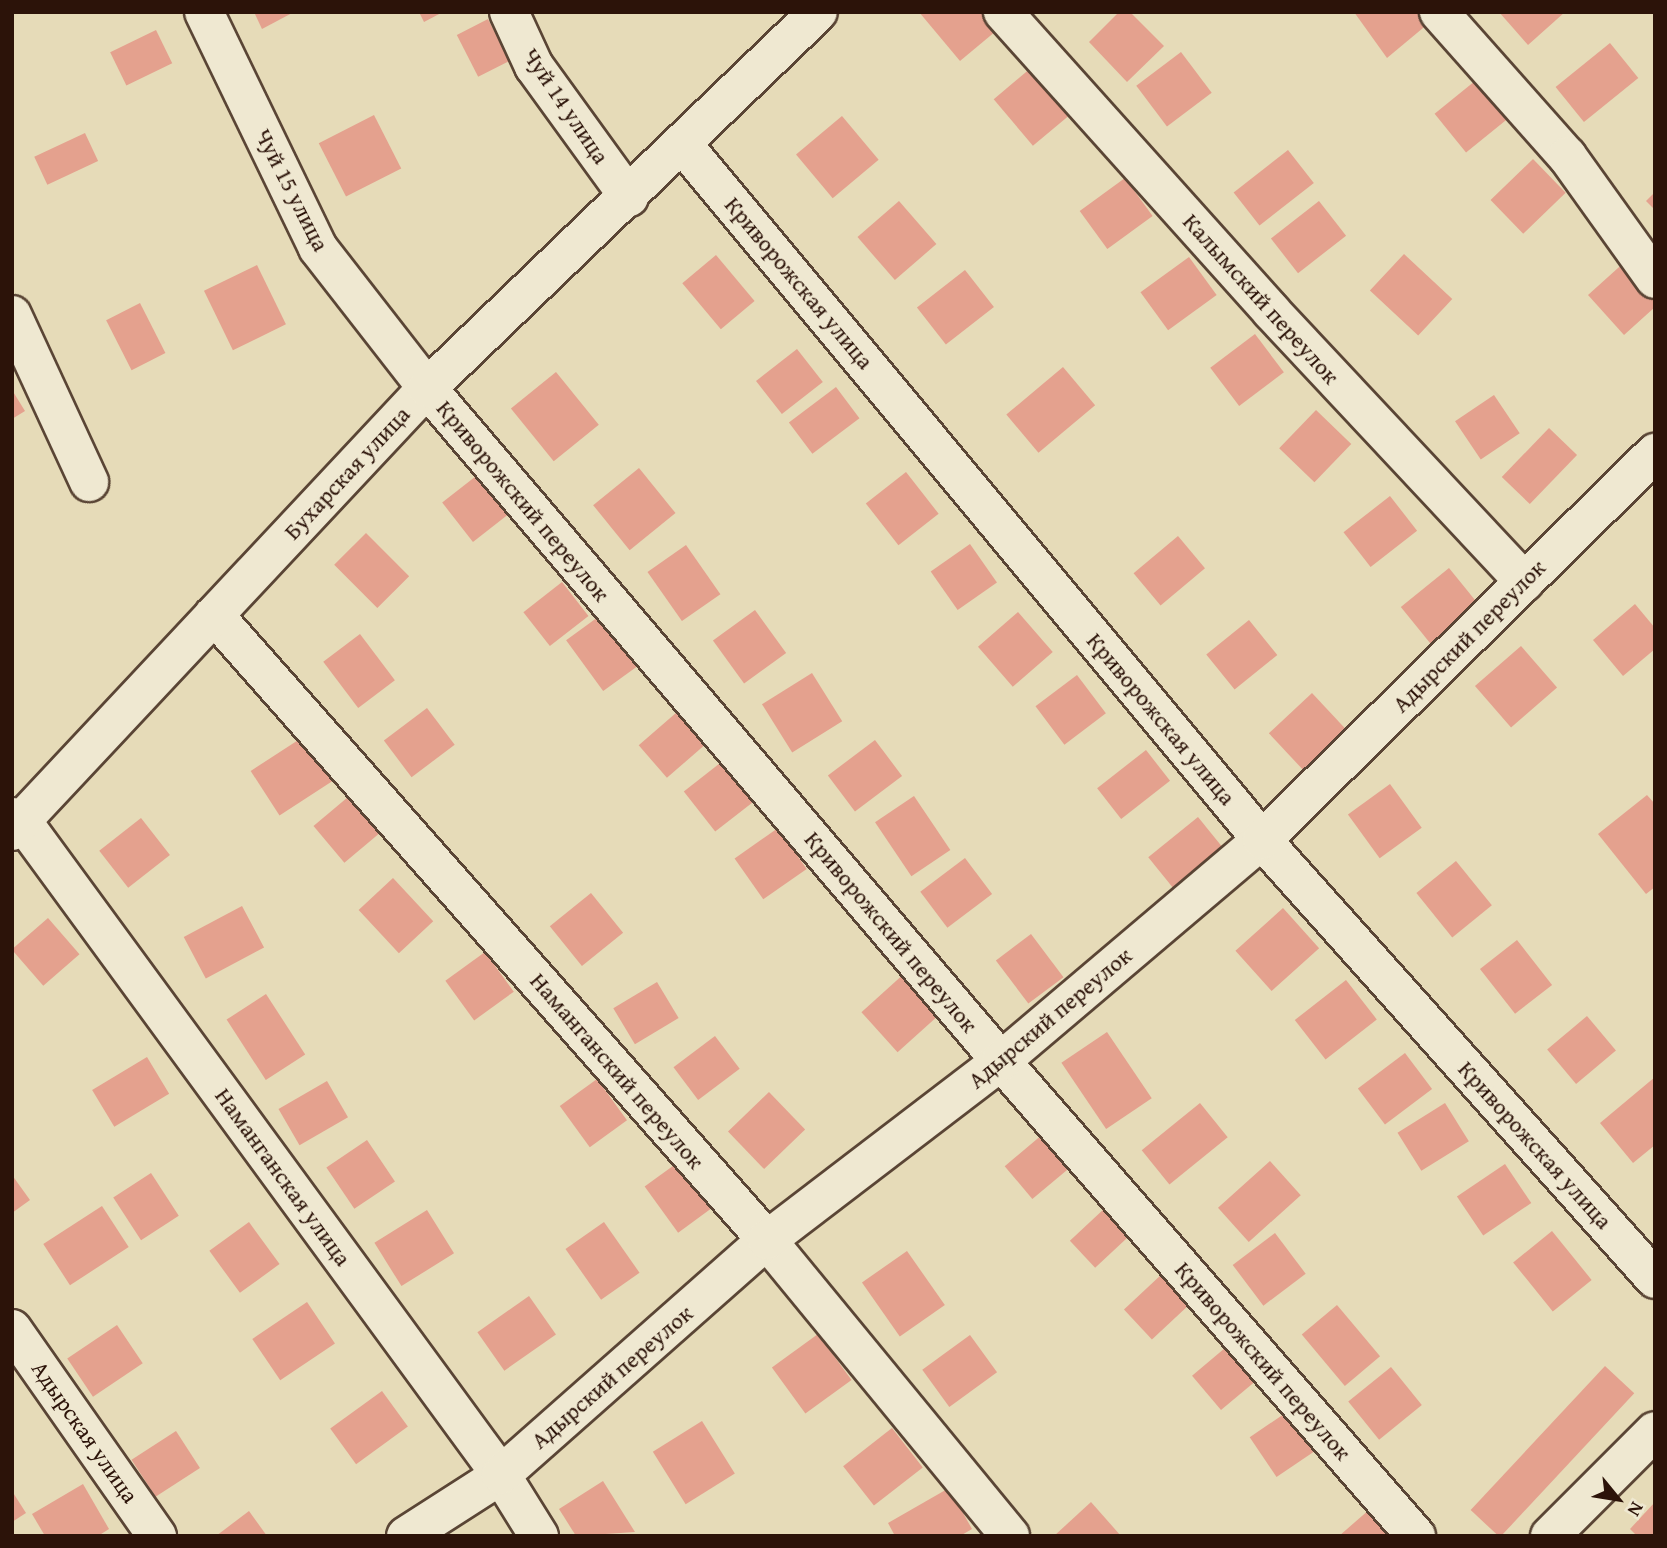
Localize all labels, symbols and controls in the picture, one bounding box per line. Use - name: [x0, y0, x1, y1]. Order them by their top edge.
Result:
- street label: Чуй 14 улица: [517, 43, 615, 169]
- street label: Чуй 15 улица: [249, 124, 335, 256]
- street label: Криворожская улица: [719, 191, 879, 375]
- street label: Калымский переулок: [1177, 208, 1345, 390]
- street label: Криворожский переулок: [431, 395, 615, 607]
- street label: Бухарская улица: [278, 401, 416, 545]
- street label: Адырский переулок: [1387, 554, 1551, 718]
- street label: Криворожская улица: [1081, 627, 1241, 811]
- street label: Криворожский переулок: [799, 826, 983, 1038]
- street label: Адырский переулок: [963, 942, 1137, 1094]
- street label: Наманганский переулок: [524, 967, 710, 1175]
- street label: Криворожская улица: [1452, 1055, 1618, 1235]
- street label: Наманганская улица: [209, 1083, 357, 1271]
- street label: Криворожский переулок: [1169, 1256, 1357, 1466]
- street label: Адырский переулок: [526, 1299, 698, 1455]
- street label: Адырская улица: [26, 1356, 144, 1508]
- north arrow: [1583, 1464, 1653, 1534]
- text: N: [1621, 1497, 1651, 1522]

